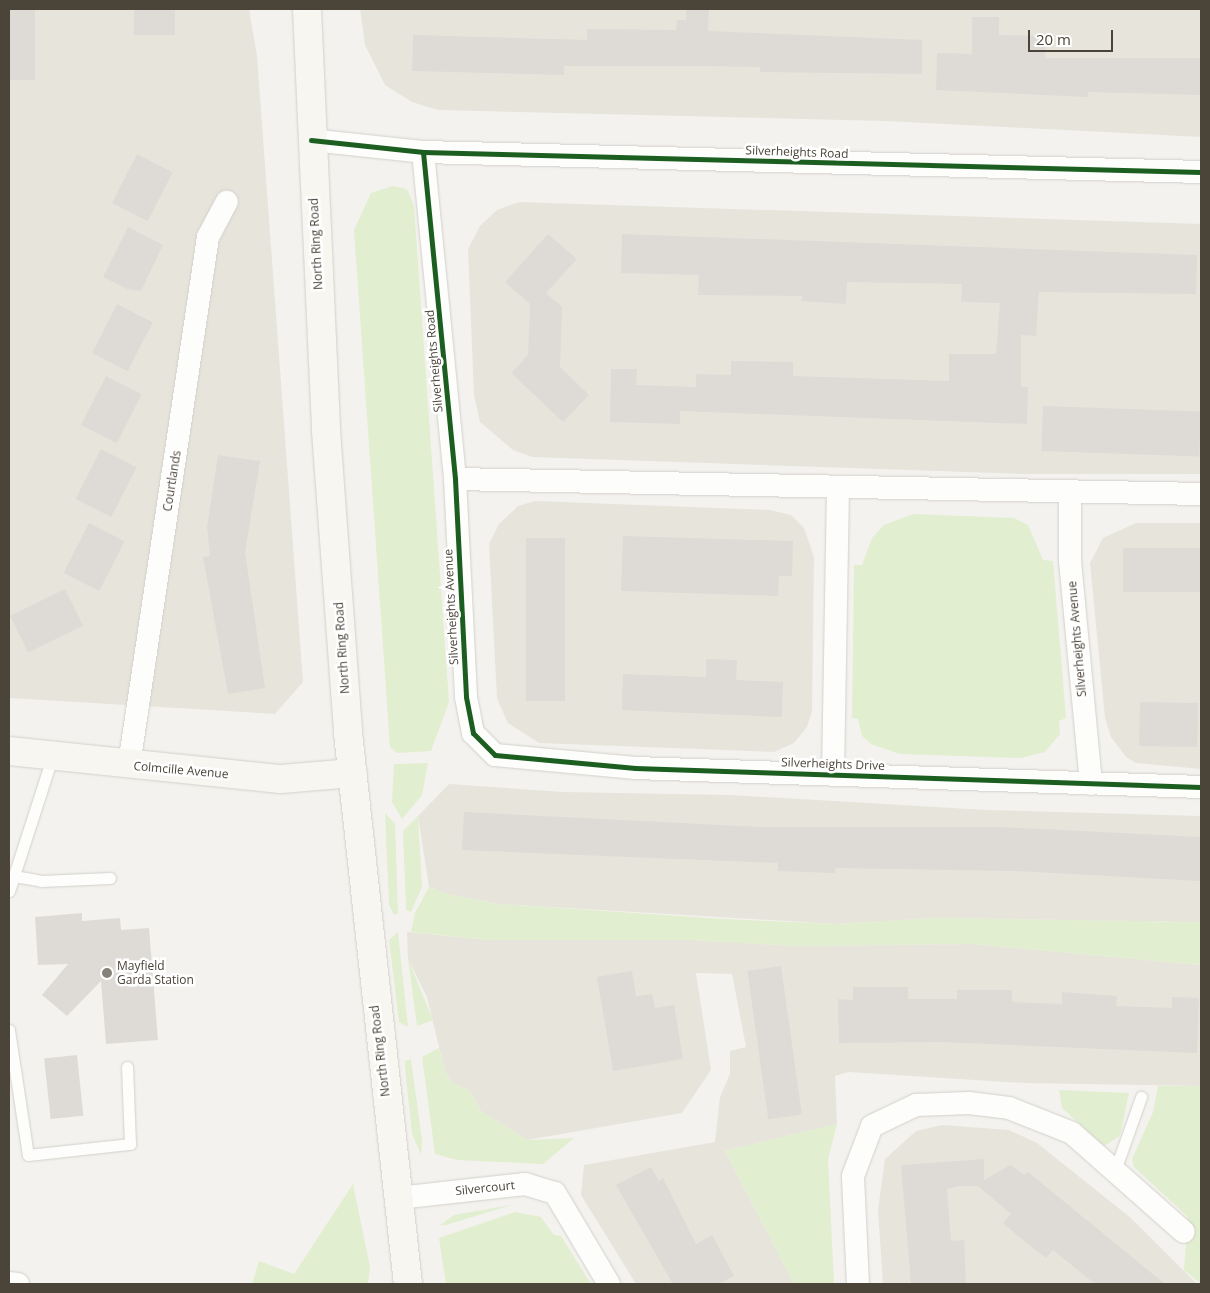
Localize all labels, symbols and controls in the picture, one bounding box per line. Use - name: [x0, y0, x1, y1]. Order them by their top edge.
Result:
- scale bar: [1030, 20, 1115, 52]
- text: 20 m: [1036, 29, 1071, 49]
- street label: Silverheights Road: [745, 143, 849, 161]
- street label: North Ring Road: [306, 198, 326, 290]
- street label: Silverheights Road: [422, 309, 446, 413]
- street label: Courtlands: [160, 450, 184, 512]
- street label: Silverheights Avenue: [441, 549, 461, 665]
- street label: Silverheights Avenue: [1065, 581, 1089, 697]
- street label: North Ring Road: [332, 602, 352, 694]
- street label: Silverheights Drive: [781, 755, 885, 773]
- street label: Colmcille Avenue: [133, 759, 229, 781]
- place label: Mayfield Garda Station: [117, 959, 194, 987]
- marker: Mayfield Garda Station: [101, 967, 113, 979]
- street label: North Ring Road: [367, 1004, 393, 1098]
- street label: Silvercourt: [455, 1178, 515, 1198]

